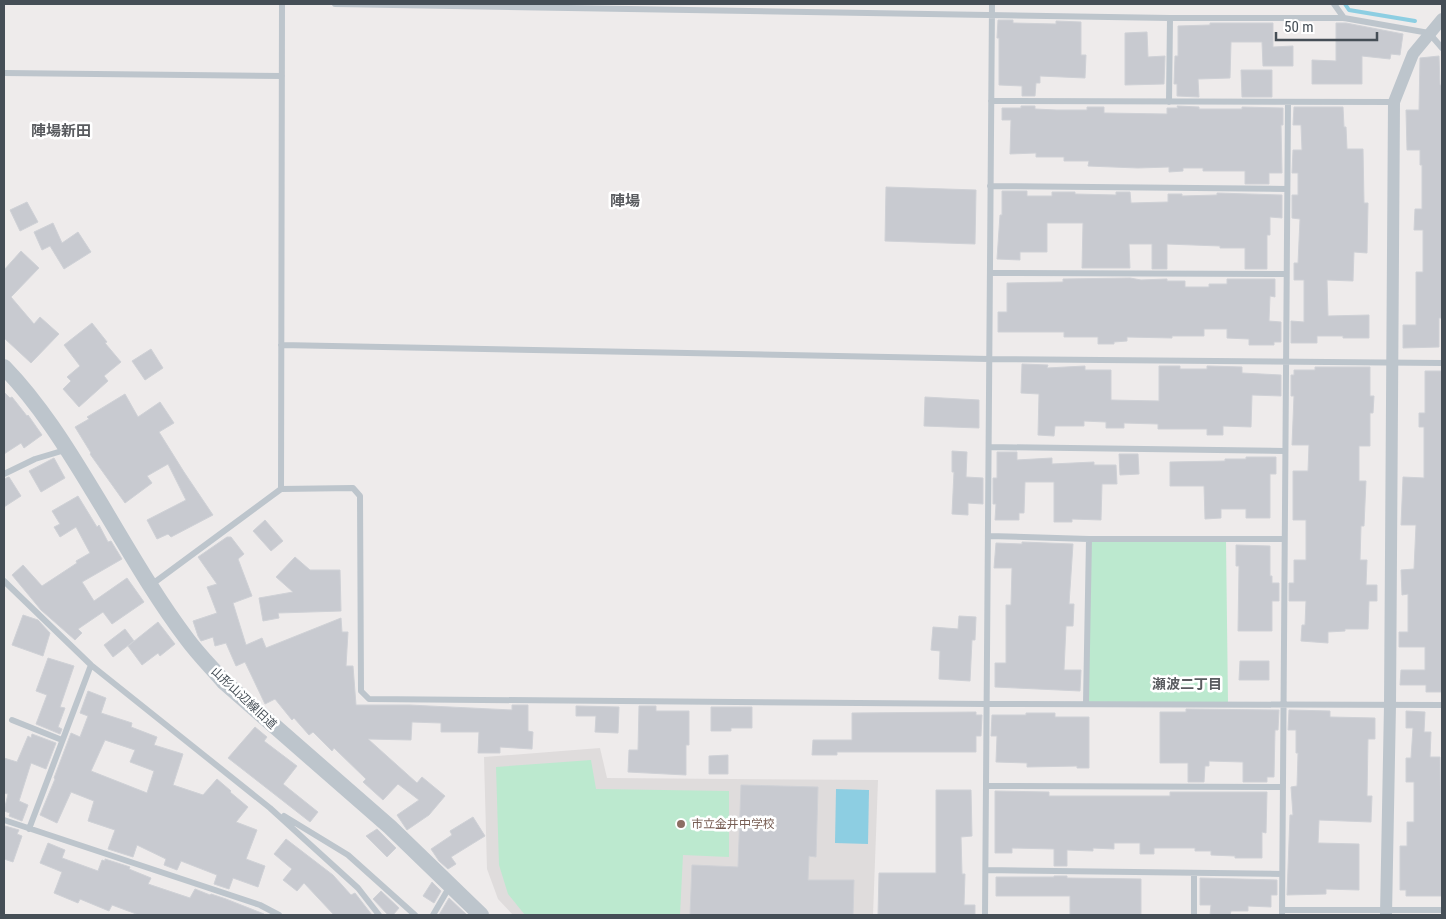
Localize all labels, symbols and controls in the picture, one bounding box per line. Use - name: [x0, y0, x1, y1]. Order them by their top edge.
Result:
- scale bar: [1276, 10, 1377, 42]
- text: 50 m: [1284, 18, 1314, 36]
- district label: 陣場新田: [31, 122, 91, 140]
- district label: 陣場: [610, 192, 640, 210]
- street label: 山形山辺線旧道: [209, 664, 279, 732]
- district label: 瀬波二丁目: [1152, 676, 1222, 692]
- place label: 市立金井中学校: [691, 817, 775, 831]
- marker: 市立金井中学校: [675, 818, 687, 830]

